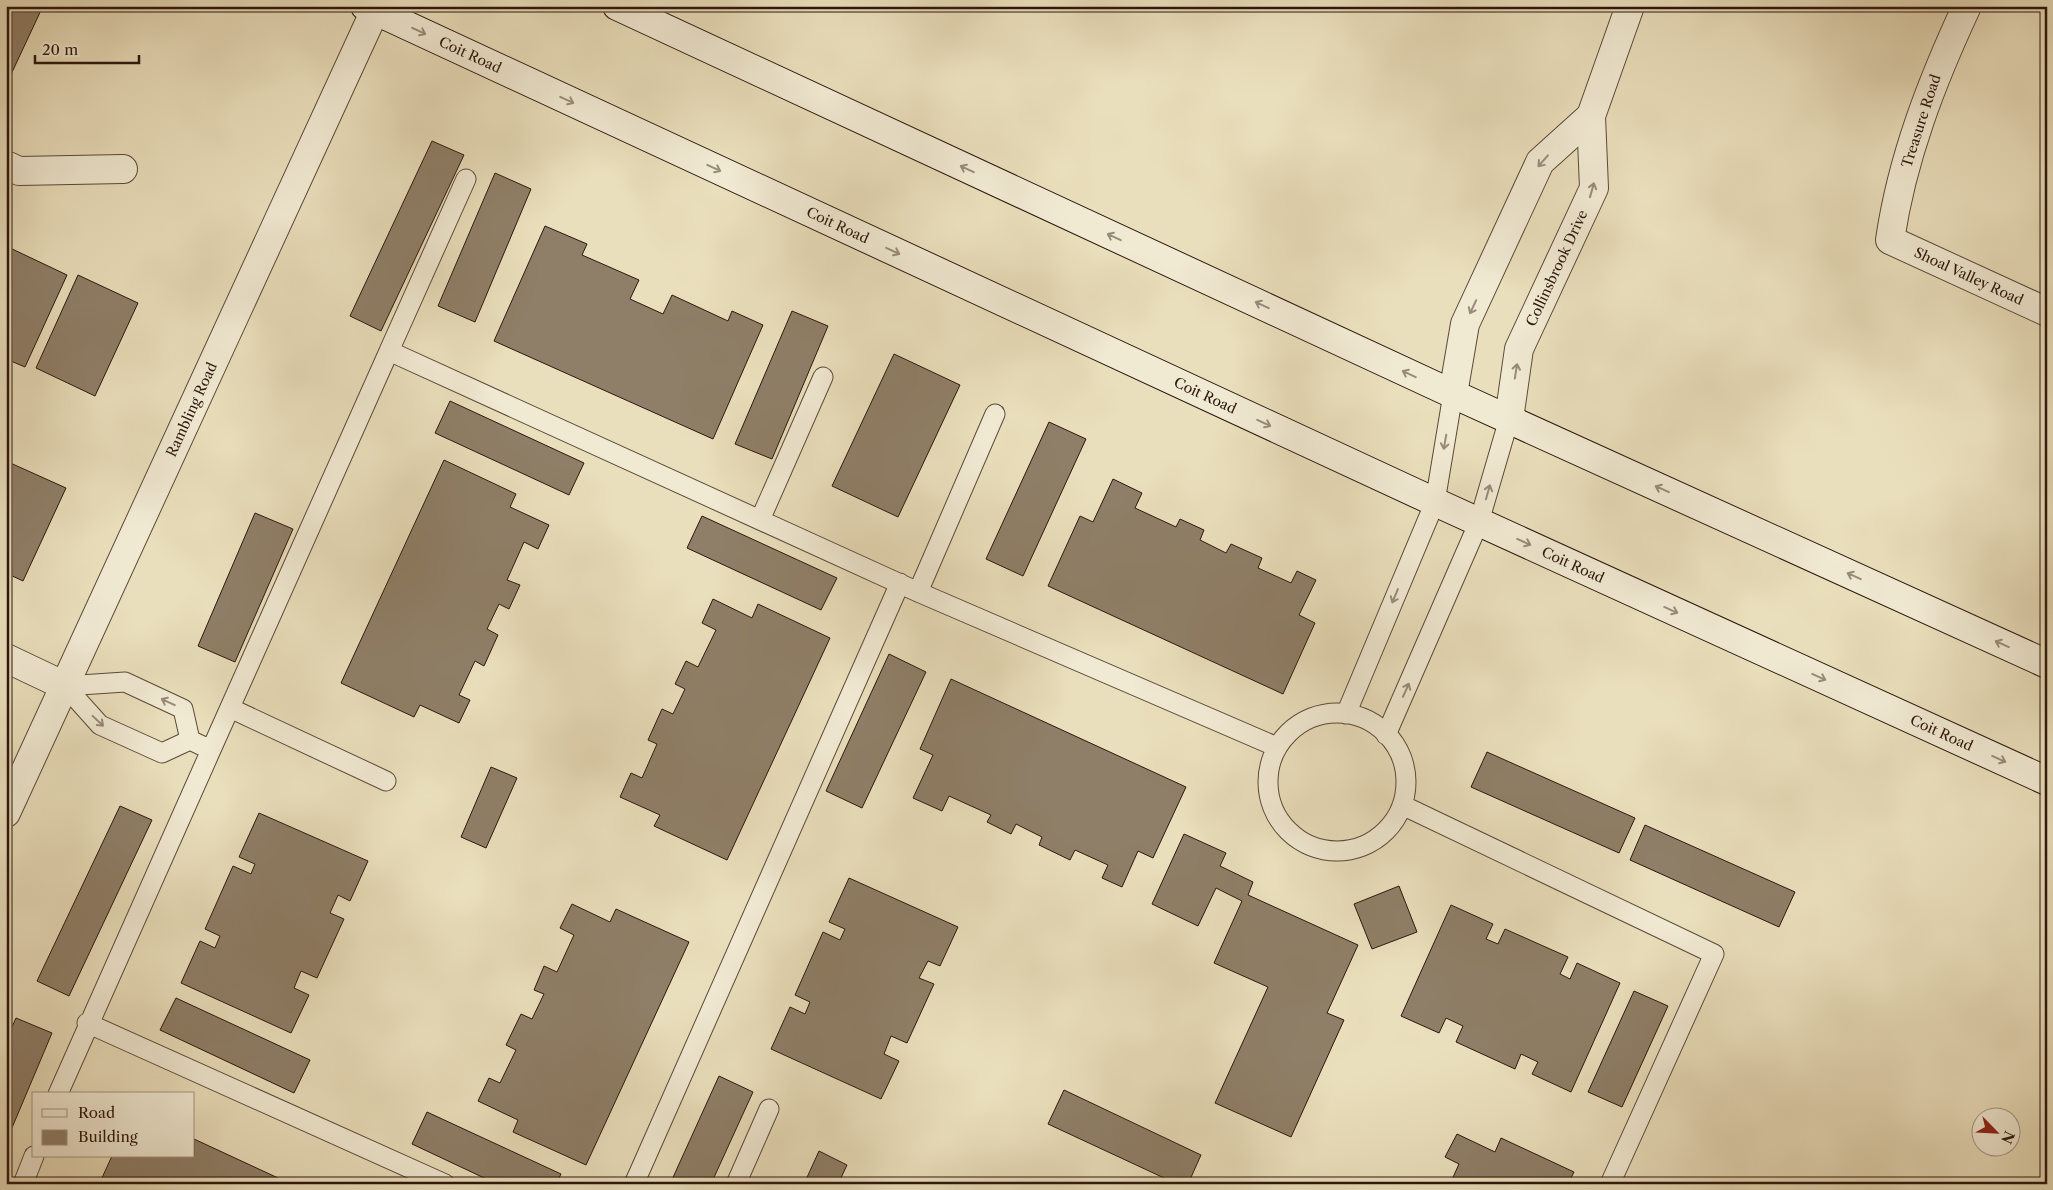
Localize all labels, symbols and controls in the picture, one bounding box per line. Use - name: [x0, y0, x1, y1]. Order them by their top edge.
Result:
- one-way arrow: [411, 27, 426, 37]
- scale bar: [35, 32, 139, 64]
- street label: Coit Road: [436, 33, 505, 77]
- text: 20 m: [42, 40, 78, 59]
- street label: Treasure Road: [1897, 72, 1945, 170]
- one-way arrow: [559, 95, 574, 105]
- one-way arrow: [1537, 154, 1549, 167]
- one-way arrow: [960, 163, 975, 173]
- one-way arrow: [706, 164, 721, 173]
- one-way arrow: [1587, 182, 1597, 198]
- street label: Coit Road: [804, 203, 872, 248]
- street label: Collinsbrook Drive: [1522, 207, 1592, 329]
- one-way arrow: [1107, 232, 1122, 241]
- street label: Shoal Valley Road: [1911, 243, 2027, 309]
- one-way arrow: [885, 247, 900, 257]
- one-way arrow: [1468, 299, 1477, 314]
- one-way arrow: [1255, 300, 1270, 310]
- street label: Rambling Road: [162, 359, 221, 460]
- one-way arrow: [1511, 364, 1521, 380]
- one-way arrow: [1402, 369, 1417, 378]
- street label: Coit Road: [1171, 373, 1240, 418]
- one-way arrow: [1256, 418, 1271, 428]
- one-way arrow: [1439, 434, 1449, 450]
- one-way arrow: [1484, 484, 1493, 500]
- one-way arrow: [1655, 484, 1670, 494]
- one-way arrow: [1516, 538, 1531, 548]
- street label: Coit Road: [1539, 543, 1608, 587]
- one-way arrow: [1847, 571, 1862, 581]
- one-way arrow: [1390, 588, 1399, 603]
- one-way arrow: [1664, 605, 1679, 615]
- one-way arrow: [1995, 638, 2010, 648]
- one-way arrow: [1811, 673, 1826, 682]
- one-way arrow: [1401, 683, 1411, 698]
- one-way arrow: [161, 696, 176, 706]
- street label: Coit Road: [1907, 711, 1976, 755]
- one-way arrow: [92, 715, 104, 727]
- one-way arrow: [1991, 754, 2006, 764]
- legend: [32, 1092, 195, 1158]
- text: Road: [78, 1103, 115, 1122]
- north arrow: [1970, 1108, 2020, 1158]
- text: Building: [78, 1127, 138, 1146]
- text: N: [1997, 1128, 2019, 1147]

